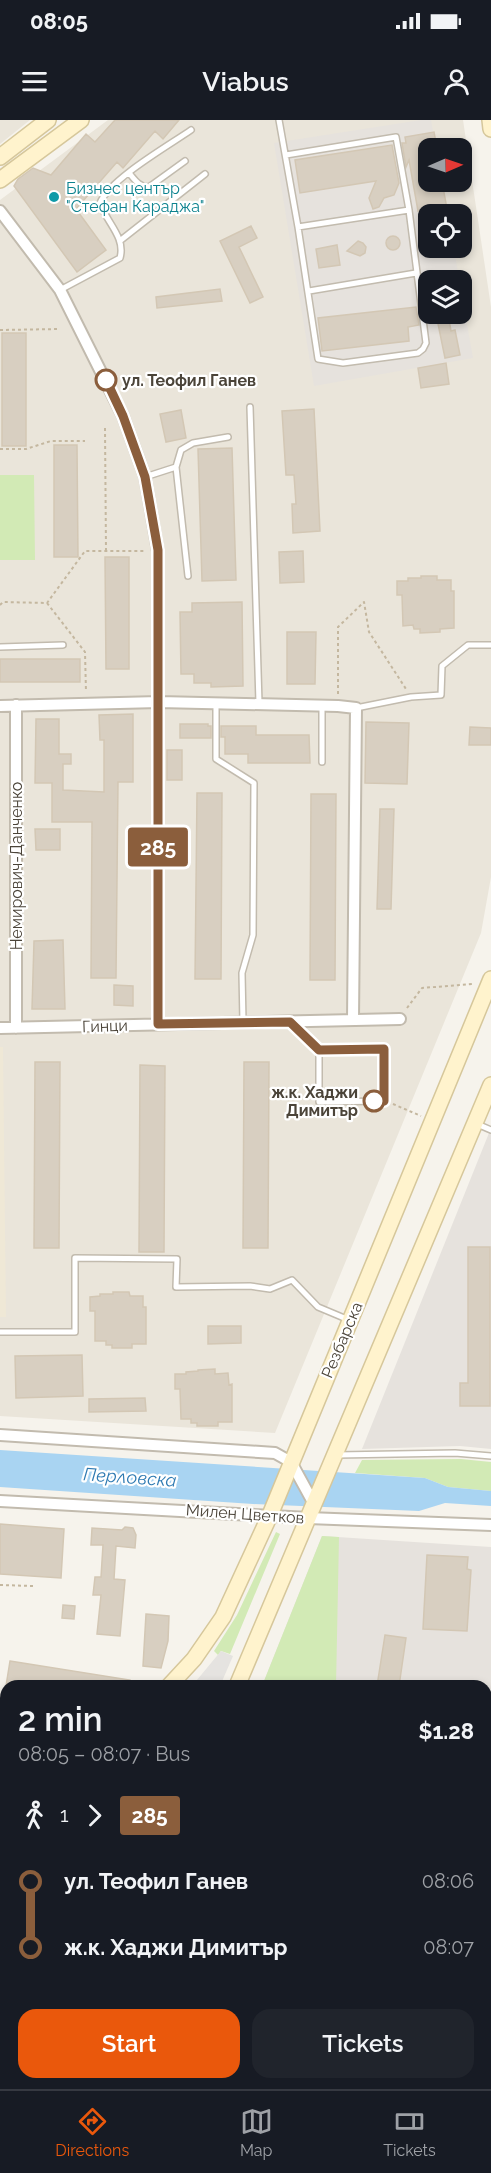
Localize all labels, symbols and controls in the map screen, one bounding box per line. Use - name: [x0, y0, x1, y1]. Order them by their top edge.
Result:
- text: 08:05: [30, 8, 88, 34]
- icon: menu: [18, 65, 51, 98]
- icon: person: [440, 65, 473, 98]
- text: Viabus: [202, 66, 289, 97]
- north arrow: [418, 138, 472, 192]
- map controls: [418, 138, 472, 324]
- place label: Бизнес център "Стефан Караджа": [66, 179, 205, 216]
- marker: Бизнес център "Стефан Караджа": [47, 190, 61, 204]
- button: locate: [418, 204, 472, 258]
- button: layers: [418, 270, 472, 324]
- marker: ул. Теофил Ганев: [95, 369, 117, 391]
- place label: ул. Теофил Ганев: [122, 371, 256, 390]
- street label: Немирович-Данченко: [7, 782, 26, 950]
- line badge: 285: [124, 828, 192, 866]
- text: 285: [140, 835, 176, 860]
- street label: Гинци: [82, 1016, 128, 1036]
- place label: ж.к. Хаджи Димитър: [271, 1083, 358, 1120]
- marker: ж.к. Хаджи Димитър: [363, 1090, 385, 1112]
- street label: Резбарска: [317, 1299, 367, 1381]
- water label: Перловска: [83, 1463, 177, 1491]
- street label: Милен Цветков: [185, 1500, 305, 1528]
- text: 2 min: [18, 1700, 103, 1739]
- text: $1.28: [419, 1718, 474, 1744]
- text: 08:05 – 08:07 · Bus: [18, 1742, 190, 1766]
- icon: walk: [18, 1799, 51, 1832]
- icon: forward: [78, 1799, 111, 1832]
- text: 1: [60, 1803, 69, 1827]
- text: 285: [132, 1803, 168, 1828]
- text: ул. Теофил Ганев: [64, 1868, 248, 1894]
- text: 08:06: [422, 1869, 474, 1893]
- text: ж.к. Хаджи Димитър: [64, 1934, 288, 1960]
- text: 08:07: [423, 1935, 474, 1959]
- button: Start: [18, 2009, 240, 2078]
- button: Tickets: [252, 2009, 474, 2078]
- tab: Directions: [55, 2105, 129, 2160]
- tab: Map: [240, 2105, 273, 2160]
- tab: Tickets: [383, 2105, 436, 2160]

